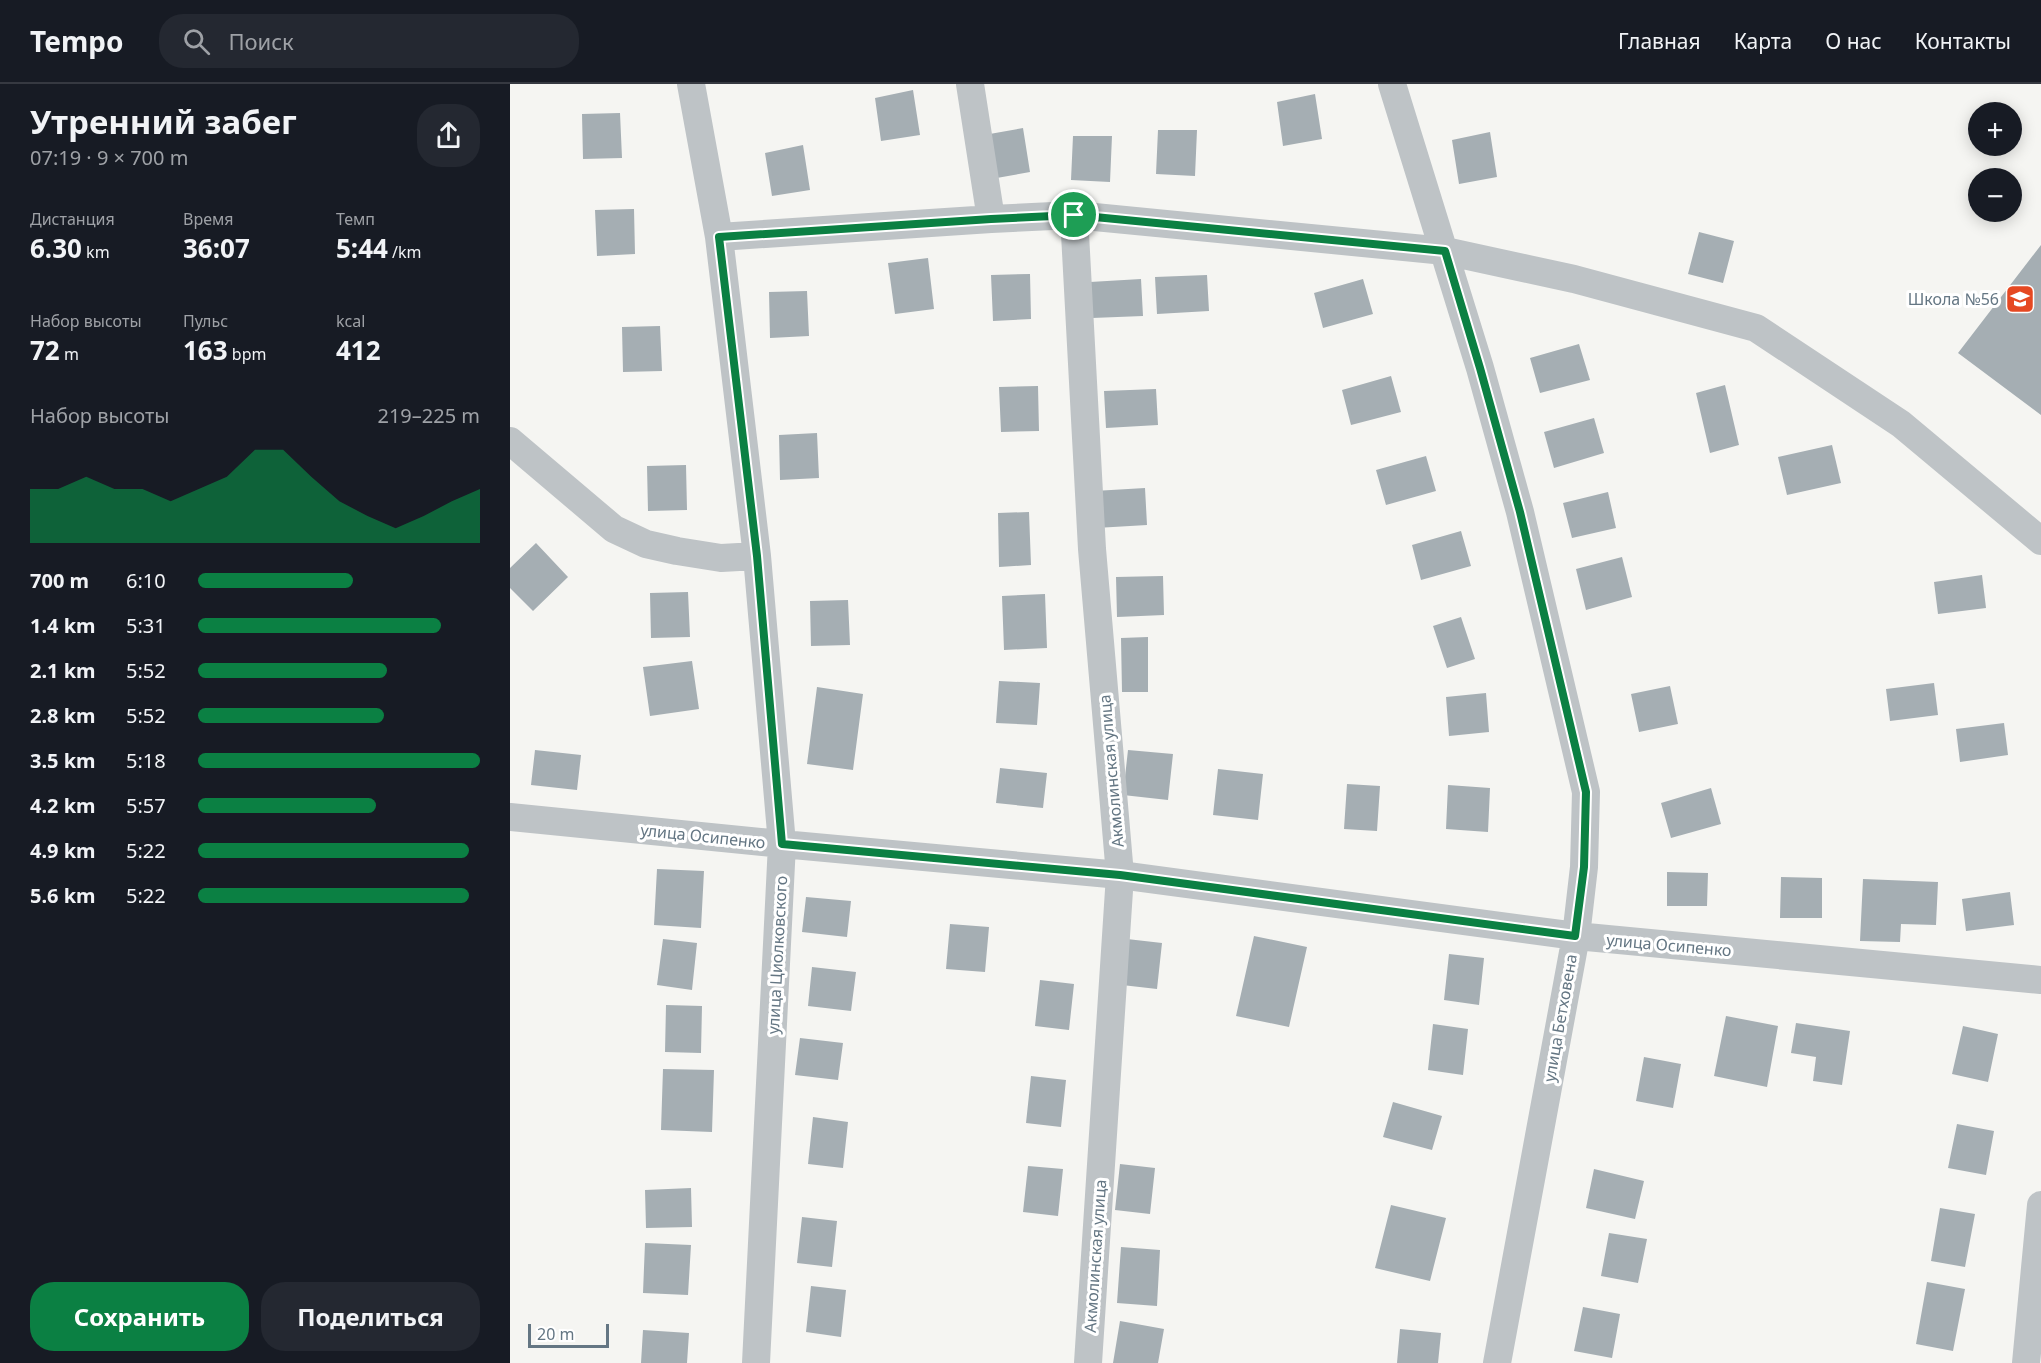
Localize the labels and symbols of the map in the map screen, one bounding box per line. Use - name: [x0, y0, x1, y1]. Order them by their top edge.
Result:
- pin: [1048, 189, 1099, 240]
- school or university icon: Школа №56: [2004, 283, 2036, 315]
- place label: Школа №56: [1908, 288, 1999, 310]
- street label: Акмолинская улица: [1093, 694, 1129, 848]
- street label: улица Осипенко: [639, 818, 767, 854]
- street label: улица Циолковского: [762, 875, 792, 1035]
- street label: улица Осипенко: [1606, 929, 1732, 961]
- street label: улица Бетховена: [1538, 952, 1582, 1084]
- street label: Акмолинская улица: [1079, 1179, 1111, 1333]
- scale bar: [528, 1321, 609, 1348]

